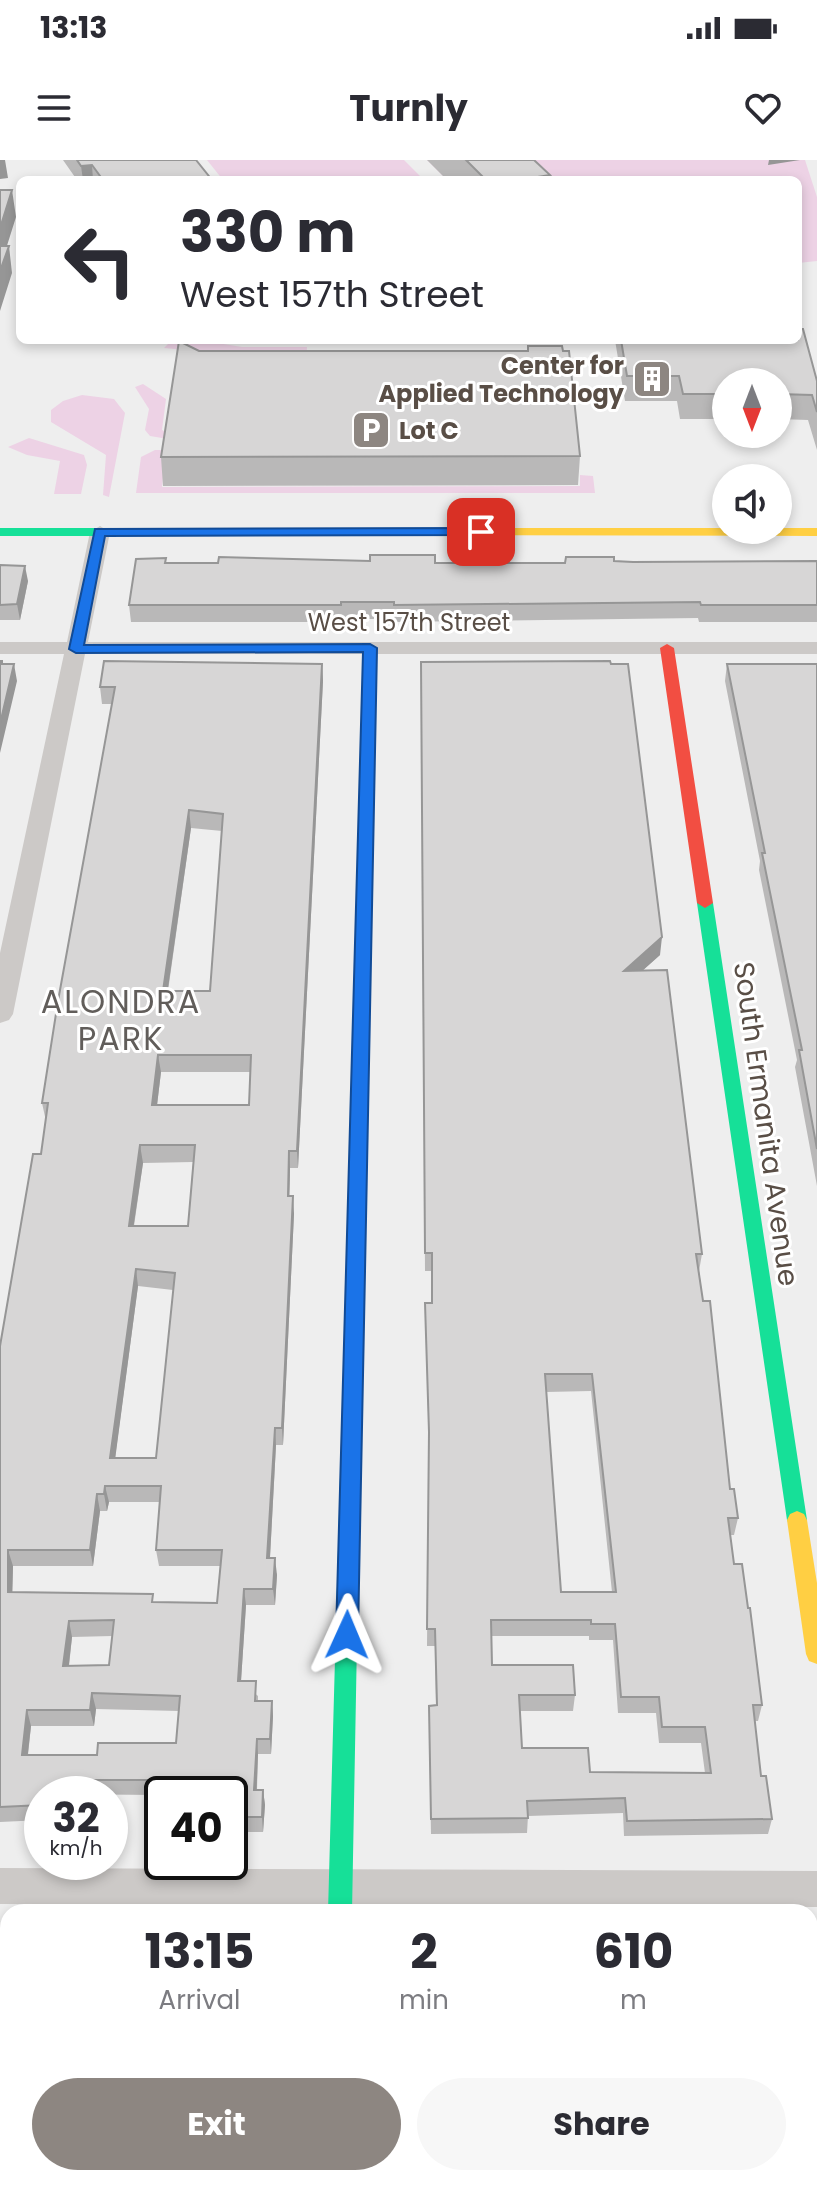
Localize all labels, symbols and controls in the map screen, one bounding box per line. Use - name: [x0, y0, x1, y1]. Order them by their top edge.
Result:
- text: 13:13: [40, 6, 107, 49]
- text: Turnly: [349, 83, 468, 134]
- icon: menu: [32, 86, 76, 130]
- icon: heart: [741, 86, 785, 130]
- text: 330 m: [180, 193, 355, 272]
- icon: left: [48, 208, 152, 312]
- text: West 157th Street: [180, 269, 484, 320]
- place label: Center for Applied Technology: [378, 349, 625, 410]
- building icon: Center for Applied Technology: [631, 358, 673, 400]
- north arrow: [712, 368, 792, 448]
- map controls: [712, 368, 792, 544]
- parking icon: Lot C: [350, 409, 392, 451]
- place label: Lot C: [399, 414, 459, 447]
- button: sound: [712, 464, 792, 544]
- pin: [447, 498, 515, 566]
- icon: arrive: [459, 510, 503, 554]
- street label: West 157th Street: [308, 606, 510, 639]
- street label: South Ermanita Avenue: [724, 959, 808, 1289]
- district label: ALONDRA PARK: [41, 979, 201, 1061]
- position arrow: [305, 1593, 389, 1677]
- speed limit sign: 40: [144, 1776, 248, 1880]
- text: 32: [52, 1790, 100, 1846]
- text: km/h: [49, 1834, 103, 1862]
- text: 13:15: [145, 1918, 255, 1985]
- text: 2: [410, 1918, 438, 1985]
- text: 610: [593, 1918, 673, 1985]
- text: Arrival: [159, 1982, 240, 2018]
- text: min: [399, 1982, 449, 2018]
- text: m: [620, 1982, 647, 2018]
- button: Exit: [32, 2078, 401, 2170]
- button: Share: [417, 2078, 786, 2170]

